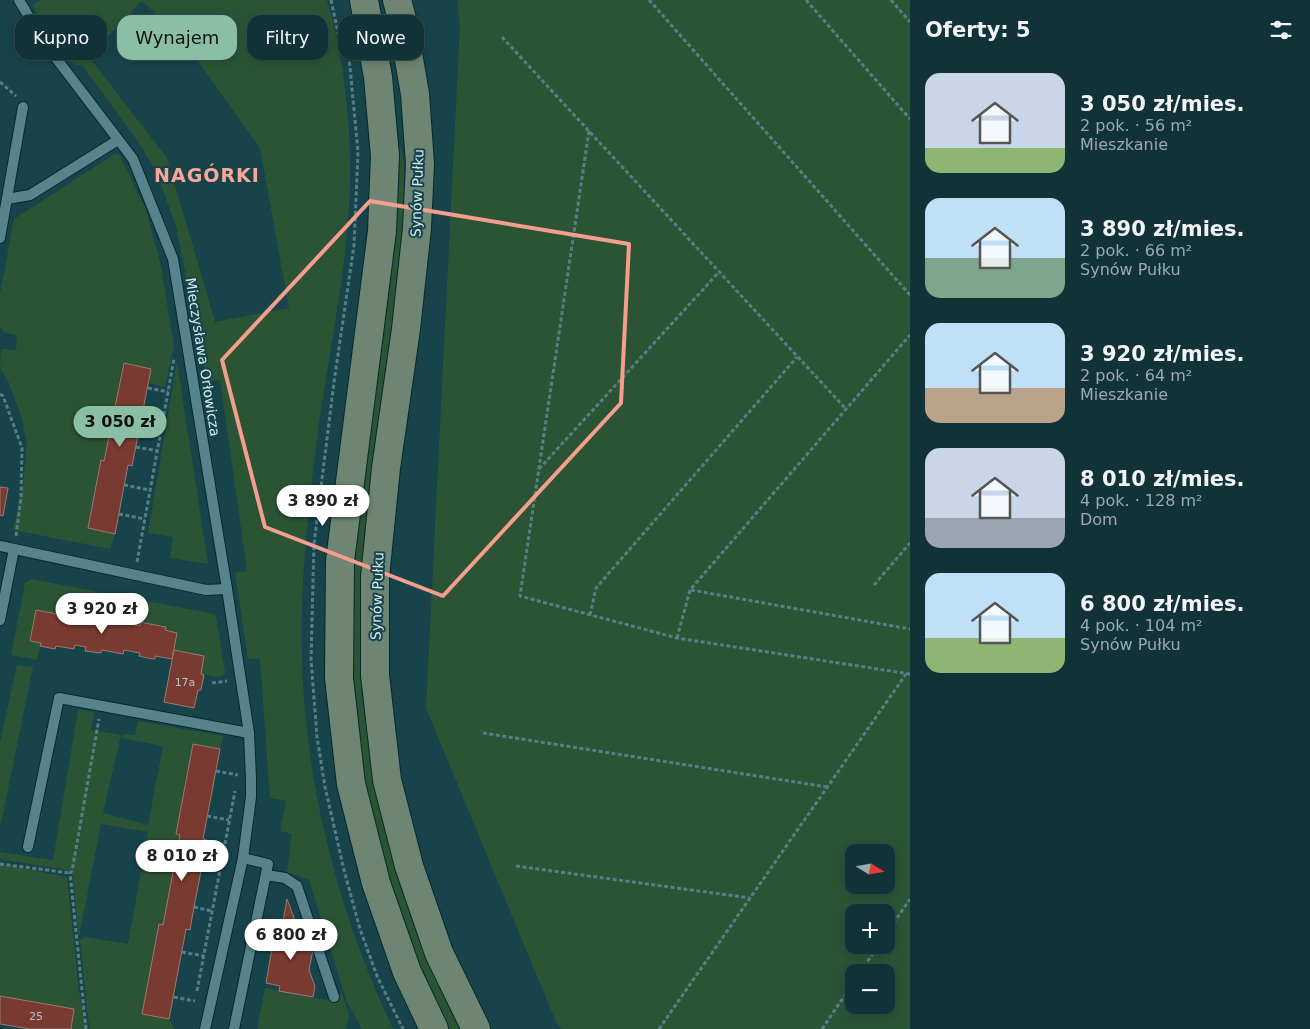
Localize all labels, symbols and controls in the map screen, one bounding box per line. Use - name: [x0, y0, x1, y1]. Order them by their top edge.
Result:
- chip: Kupno: [15, 15, 107, 60]
- chip: Wynajem: [117, 15, 237, 60]
- chip: Filtry: [247, 15, 328, 60]
- chip: Nowe: [338, 15, 424, 60]
- icon: filters: [1267, 16, 1295, 44]
- text: Oferty: 5: [925, 18, 1031, 42]
- text: 3 050 zł/mies.: [1080, 92, 1245, 116]
- icon: home: [965, 93, 1025, 153]
- text: 2 pok. · 56 m²: [1080, 116, 1192, 135]
- text: Mieszkanie: [1080, 135, 1168, 154]
- street label: Synów Pułku: [407, 149, 427, 237]
- district label: NAGÓRKI: [154, 163, 260, 186]
- text: 3 890 zł/mies.: [1080, 217, 1245, 241]
- icon: home: [965, 218, 1025, 278]
- text: 2 pok. · 66 m²: [1080, 241, 1192, 260]
- text: Synów Pułku: [1080, 260, 1181, 279]
- street label: Mieczysława Orłowicza: [183, 276, 223, 438]
- text: 3 920 zł/mies.: [1080, 342, 1245, 366]
- icon: home: [965, 343, 1025, 403]
- text: 2 pok. · 64 m²: [1080, 366, 1192, 385]
- text: Mieszkanie: [1080, 385, 1168, 404]
- pin: 3 050 zł: [68, 406, 172, 448]
- text: 3 050 zł: [85, 412, 155, 431]
- text: 8 010 zł/mies.: [1080, 467, 1245, 491]
- icon: home: [965, 468, 1025, 528]
- pin: 3 890 zł: [271, 484, 375, 527]
- text: 3 890 zł: [288, 491, 358, 510]
- text: 4 pok. · 128 m²: [1080, 491, 1202, 510]
- text: Dom: [1080, 510, 1118, 529]
- street label: Synów Pułku: [367, 552, 387, 640]
- pin: 3 920 zł: [50, 592, 154, 635]
- text: 6 800 zł/mies.: [1080, 592, 1245, 616]
- icon: home: [965, 593, 1025, 653]
- text: 3 920 zł: [67, 599, 137, 618]
- text: 4 pok. · 104 m²: [1080, 616, 1202, 635]
- text: Synów Pułku: [1080, 635, 1181, 654]
- house number: 17a: [175, 676, 195, 689]
- pin: 8 010 zł: [130, 840, 234, 882]
- north arrow: [845, 844, 895, 894]
- map controls: [845, 844, 895, 1014]
- text: 8 010 zł: [147, 846, 217, 865]
- button: +: [845, 904, 895, 954]
- pin: 6 800 zł: [239, 918, 343, 961]
- text: 6 800 zł: [256, 925, 326, 944]
- button: −: [845, 964, 895, 1014]
- house number: 25: [29, 1010, 43, 1023]

